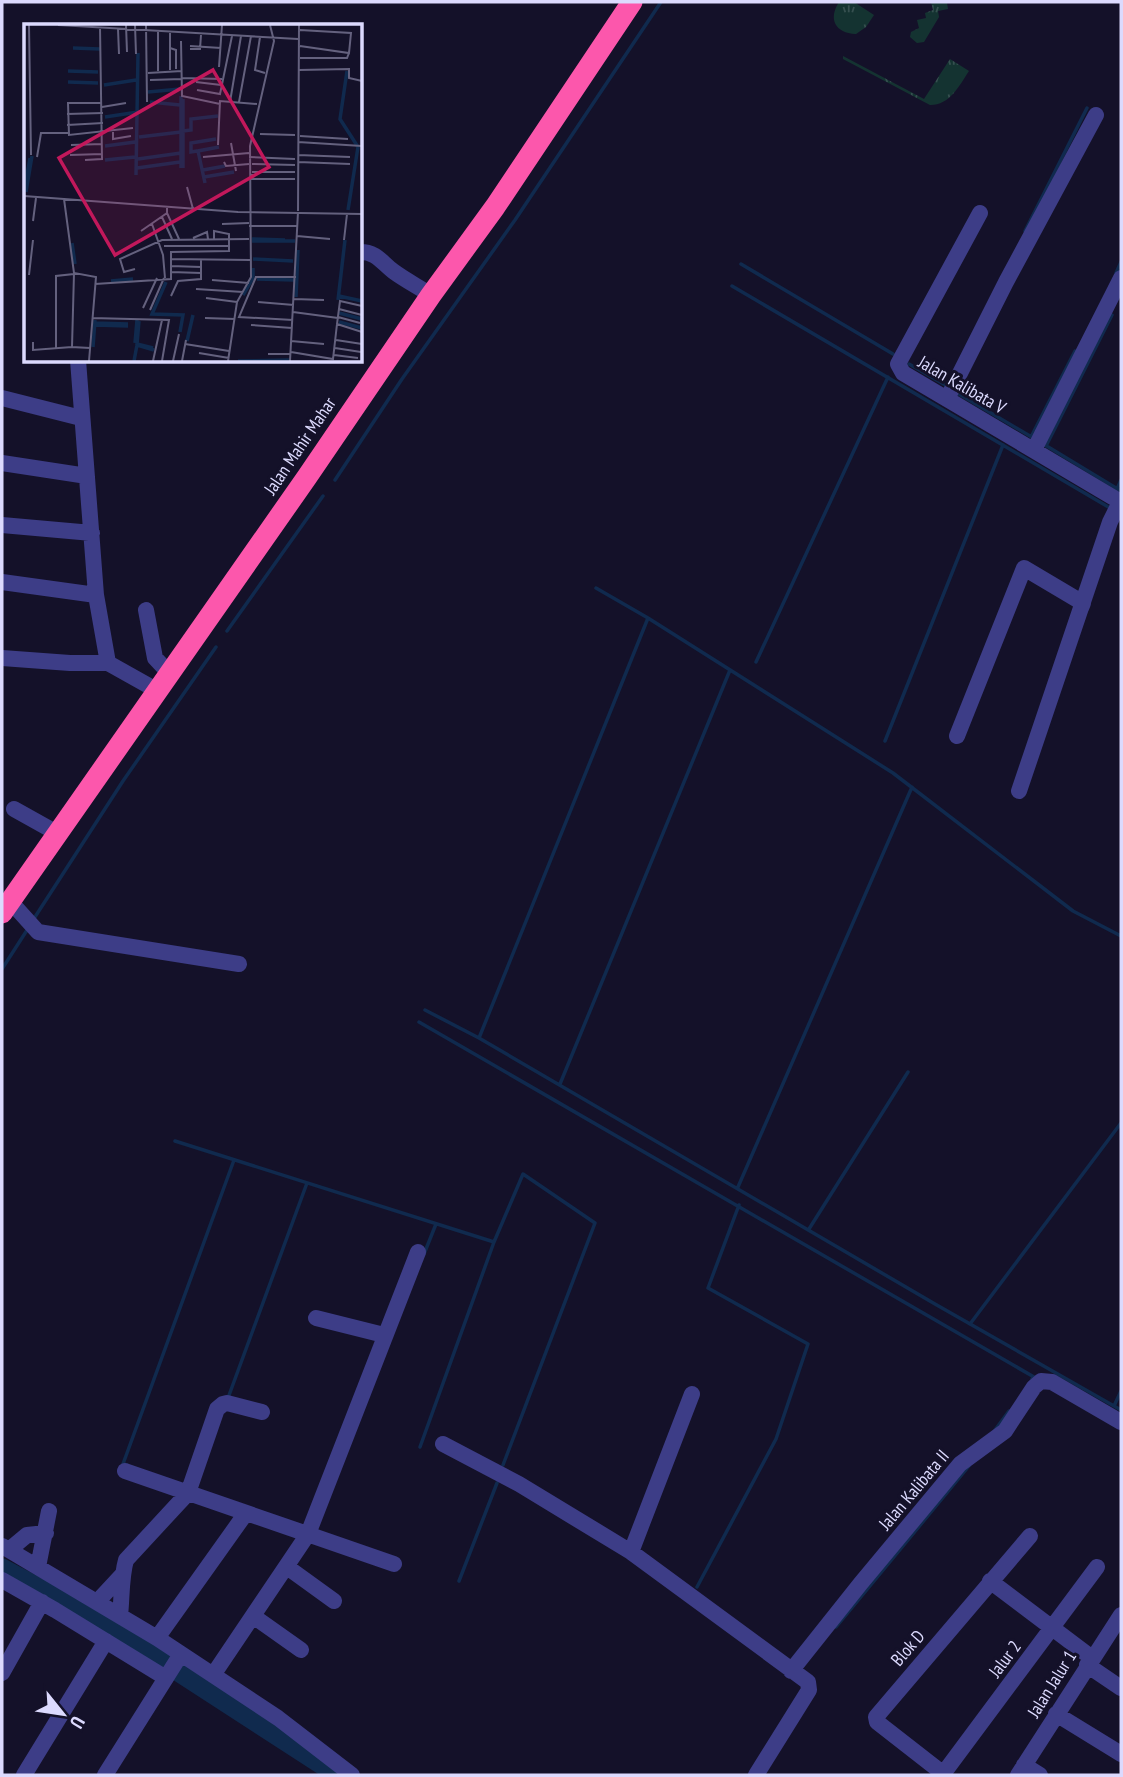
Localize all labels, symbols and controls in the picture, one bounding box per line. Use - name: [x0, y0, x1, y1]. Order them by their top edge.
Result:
- inset map: [24, 24, 362, 362]
- street label: Jalan Kalibata V: [913, 350, 1011, 419]
- street label: Jalan Mahir Mahar: [258, 393, 341, 500]
- street label: Jalan Kalibata II: [873, 1445, 954, 1535]
- street label: Blok D: [886, 1625, 930, 1670]
- street label: Jalur 2: [983, 1636, 1026, 1683]
- street label: Jalan Jalur 1: [1021, 1646, 1081, 1722]
- north arrow: [28, 1679, 98, 1749]
- text: U: [65, 1712, 91, 1733]

